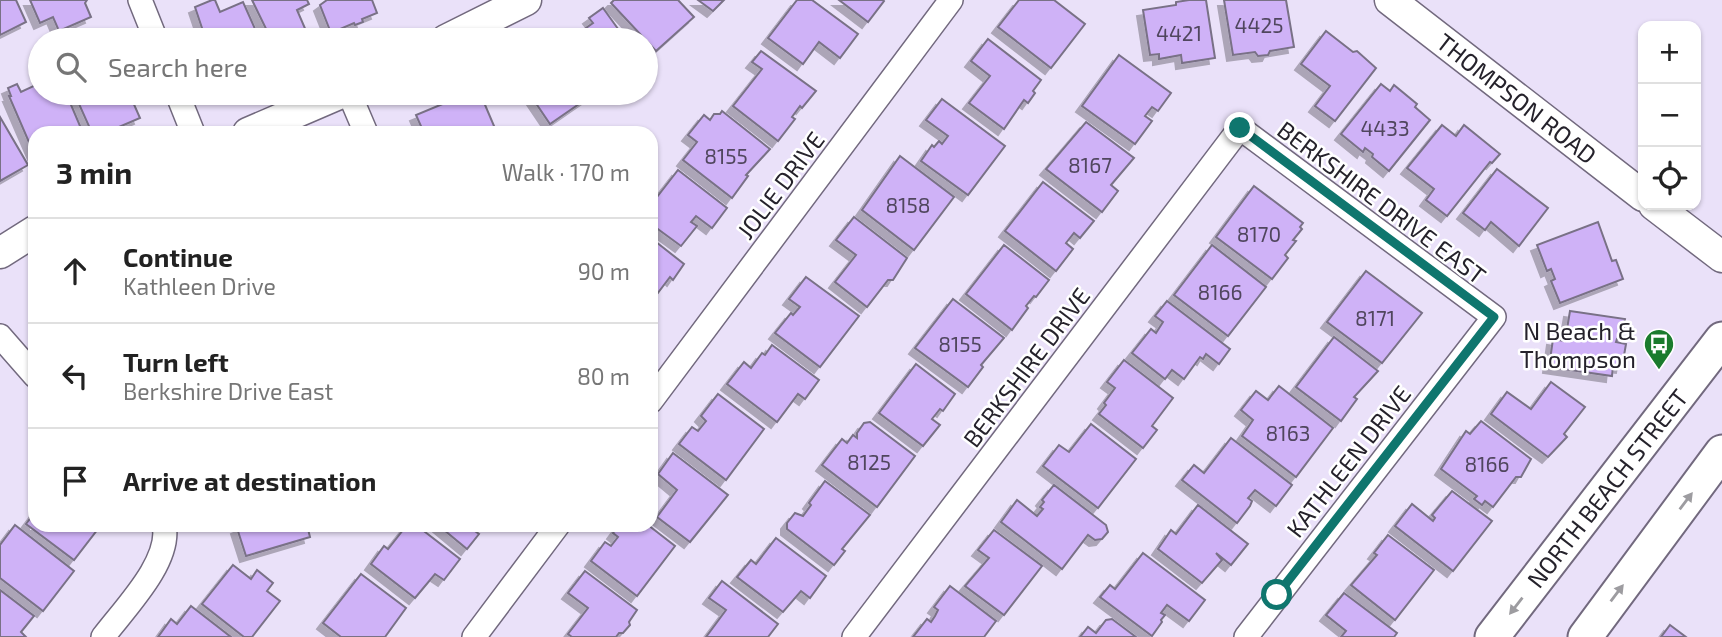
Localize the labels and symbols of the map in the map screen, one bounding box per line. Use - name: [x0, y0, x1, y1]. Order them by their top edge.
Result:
- house number: 4425: [1235, 12, 1283, 37]
- house number: 4421: [1156, 20, 1202, 45]
- street label: THOMPSON ROAD: [1431, 27, 1603, 169]
- route end: [1224, 112, 1255, 143]
- street label: BERKSHIRE DRIVE EAST: [1272, 114, 1492, 290]
- house number: 4433: [1360, 115, 1410, 140]
- street label: JOLIE DRIVE: [730, 126, 830, 244]
- house number: 8155: [704, 143, 748, 168]
- house number: 8167: [1068, 152, 1112, 177]
- house number: 8158: [885, 192, 931, 217]
- house number: 8170: [1237, 221, 1281, 246]
- house number: 8166: [1197, 279, 1243, 304]
- street label: BERKSHIRE DRIVE: [957, 282, 1095, 452]
- house number: 8171: [1355, 305, 1395, 330]
- place label: N Beach & Thompson: [1520, 316, 1636, 373]
- bus stop icon: N Beach & Thompson: [1642, 327, 1676, 371]
- house number: 8155: [938, 331, 982, 356]
- street label: KATHLEEN DRIVE: [1280, 379, 1416, 543]
- street label: NORTH BEACH STREET: [1520, 383, 1694, 593]
- house number: 8163: [1266, 420, 1310, 445]
- house number: 8125: [847, 449, 891, 474]
- house number: 8166: [1464, 451, 1510, 476]
- one-way arrow: [1679, 492, 1693, 510]
- route start: [1261, 579, 1292, 610]
- one-way arrow: [1610, 584, 1624, 602]
- one-way arrow: [1509, 597, 1523, 616]

